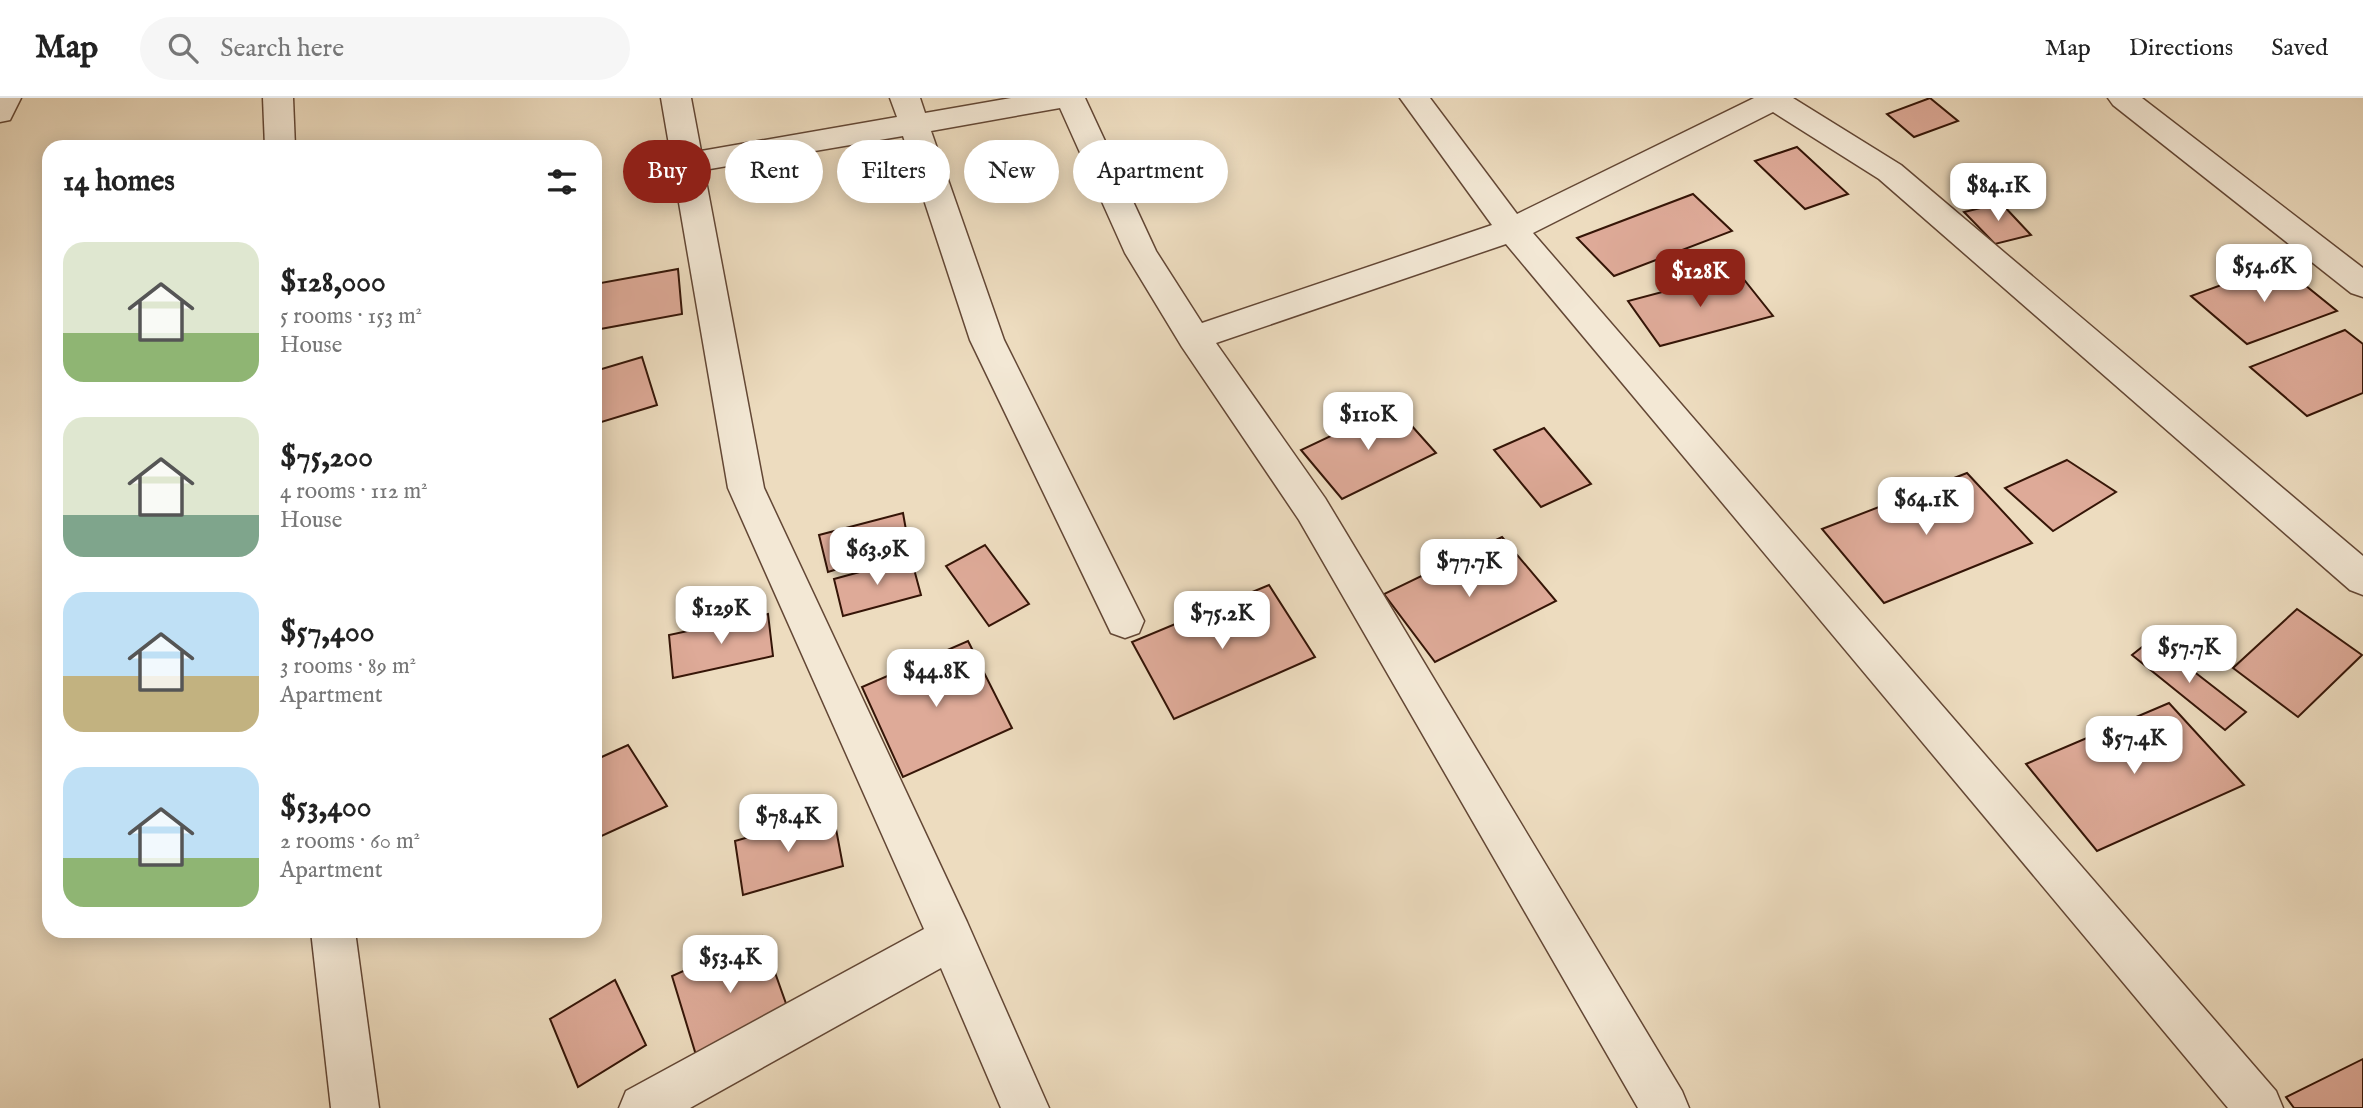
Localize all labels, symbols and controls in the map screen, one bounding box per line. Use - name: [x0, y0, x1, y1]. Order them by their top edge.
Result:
- search box: [140, 17, 630, 80]
- text: Map: [35, 27, 98, 69]
- icon: search: [164, 29, 202, 67]
- text: Search here: [220, 32, 344, 65]
- text: Map: [2045, 33, 2091, 64]
- text: Directions: [2129, 33, 2233, 64]
- text: Saved: [2271, 33, 2328, 64]
- chip: Buy: [623, 140, 711, 203]
- chip: Rent: [725, 140, 823, 203]
- chip: Filters: [837, 140, 950, 203]
- chip: New: [964, 140, 1059, 203]
- chip: Apartment: [1073, 140, 1228, 203]
- text: 14 homes: [63, 163, 175, 201]
- icon: filters: [543, 163, 581, 201]
- pin: $84.1K: [1941, 164, 2055, 223]
- text: $84.1K: [1966, 171, 2030, 200]
- pin: $54.6K: [2207, 244, 2321, 304]
- pin: $128K: [1651, 250, 1749, 309]
- text: $54.6K: [2232, 252, 2296, 281]
- text: $128K: [1671, 257, 1729, 286]
- text: $128,000: [280, 264, 386, 302]
- icon: home: [119, 270, 203, 354]
- text: 5 rooms · 153 m²: [280, 302, 422, 331]
- text: House: [280, 331, 342, 360]
- pin: $110K: [1319, 392, 1417, 452]
- text: $110K: [1339, 400, 1397, 429]
- text: $75,200: [280, 439, 373, 477]
- icon: home: [119, 445, 203, 529]
- text: 4 rooms · 112 m²: [280, 477, 428, 506]
- pin: $64.1K: [1869, 478, 1983, 537]
- text: $64.1K: [1894, 485, 1958, 514]
- text: House: [280, 506, 342, 535]
- pin: $63.9K: [820, 528, 934, 587]
- text: $63.9K: [846, 535, 908, 564]
- pin: $77.7K: [1412, 540, 1526, 599]
- text: $77.7K: [1436, 547, 1502, 576]
- pin: $129K: [672, 587, 770, 646]
- pin: $75.2K: [1165, 592, 1279, 651]
- text: $129K: [692, 594, 750, 623]
- text: $75.2K: [1190, 599, 1254, 628]
- text: $57,400: [280, 614, 374, 652]
- icon: home: [119, 620, 203, 704]
- pin: $57.7K: [2132, 626, 2246, 685]
- text: $57.7K: [2158, 633, 2220, 662]
- pin: $44.8K: [879, 650, 993, 709]
- text: 3 rooms · 89 m²: [280, 652, 416, 681]
- text: $44.8K: [903, 657, 969, 686]
- text: Apartment: [280, 681, 383, 710]
- pin: $57.4K: [2077, 716, 2191, 776]
- text: $57.4K: [2102, 724, 2166, 753]
- text: $53,400: [280, 789, 372, 827]
- pin: $78.4K: [731, 794, 845, 854]
- icon: home: [119, 795, 203, 879]
- text: $78.4K: [755, 802, 821, 831]
- text: 2 rooms · 60 m²: [280, 827, 420, 856]
- text: Apartment: [280, 856, 383, 885]
- pin: $53.4K: [673, 936, 787, 995]
- text: $53.4K: [699, 943, 761, 972]

